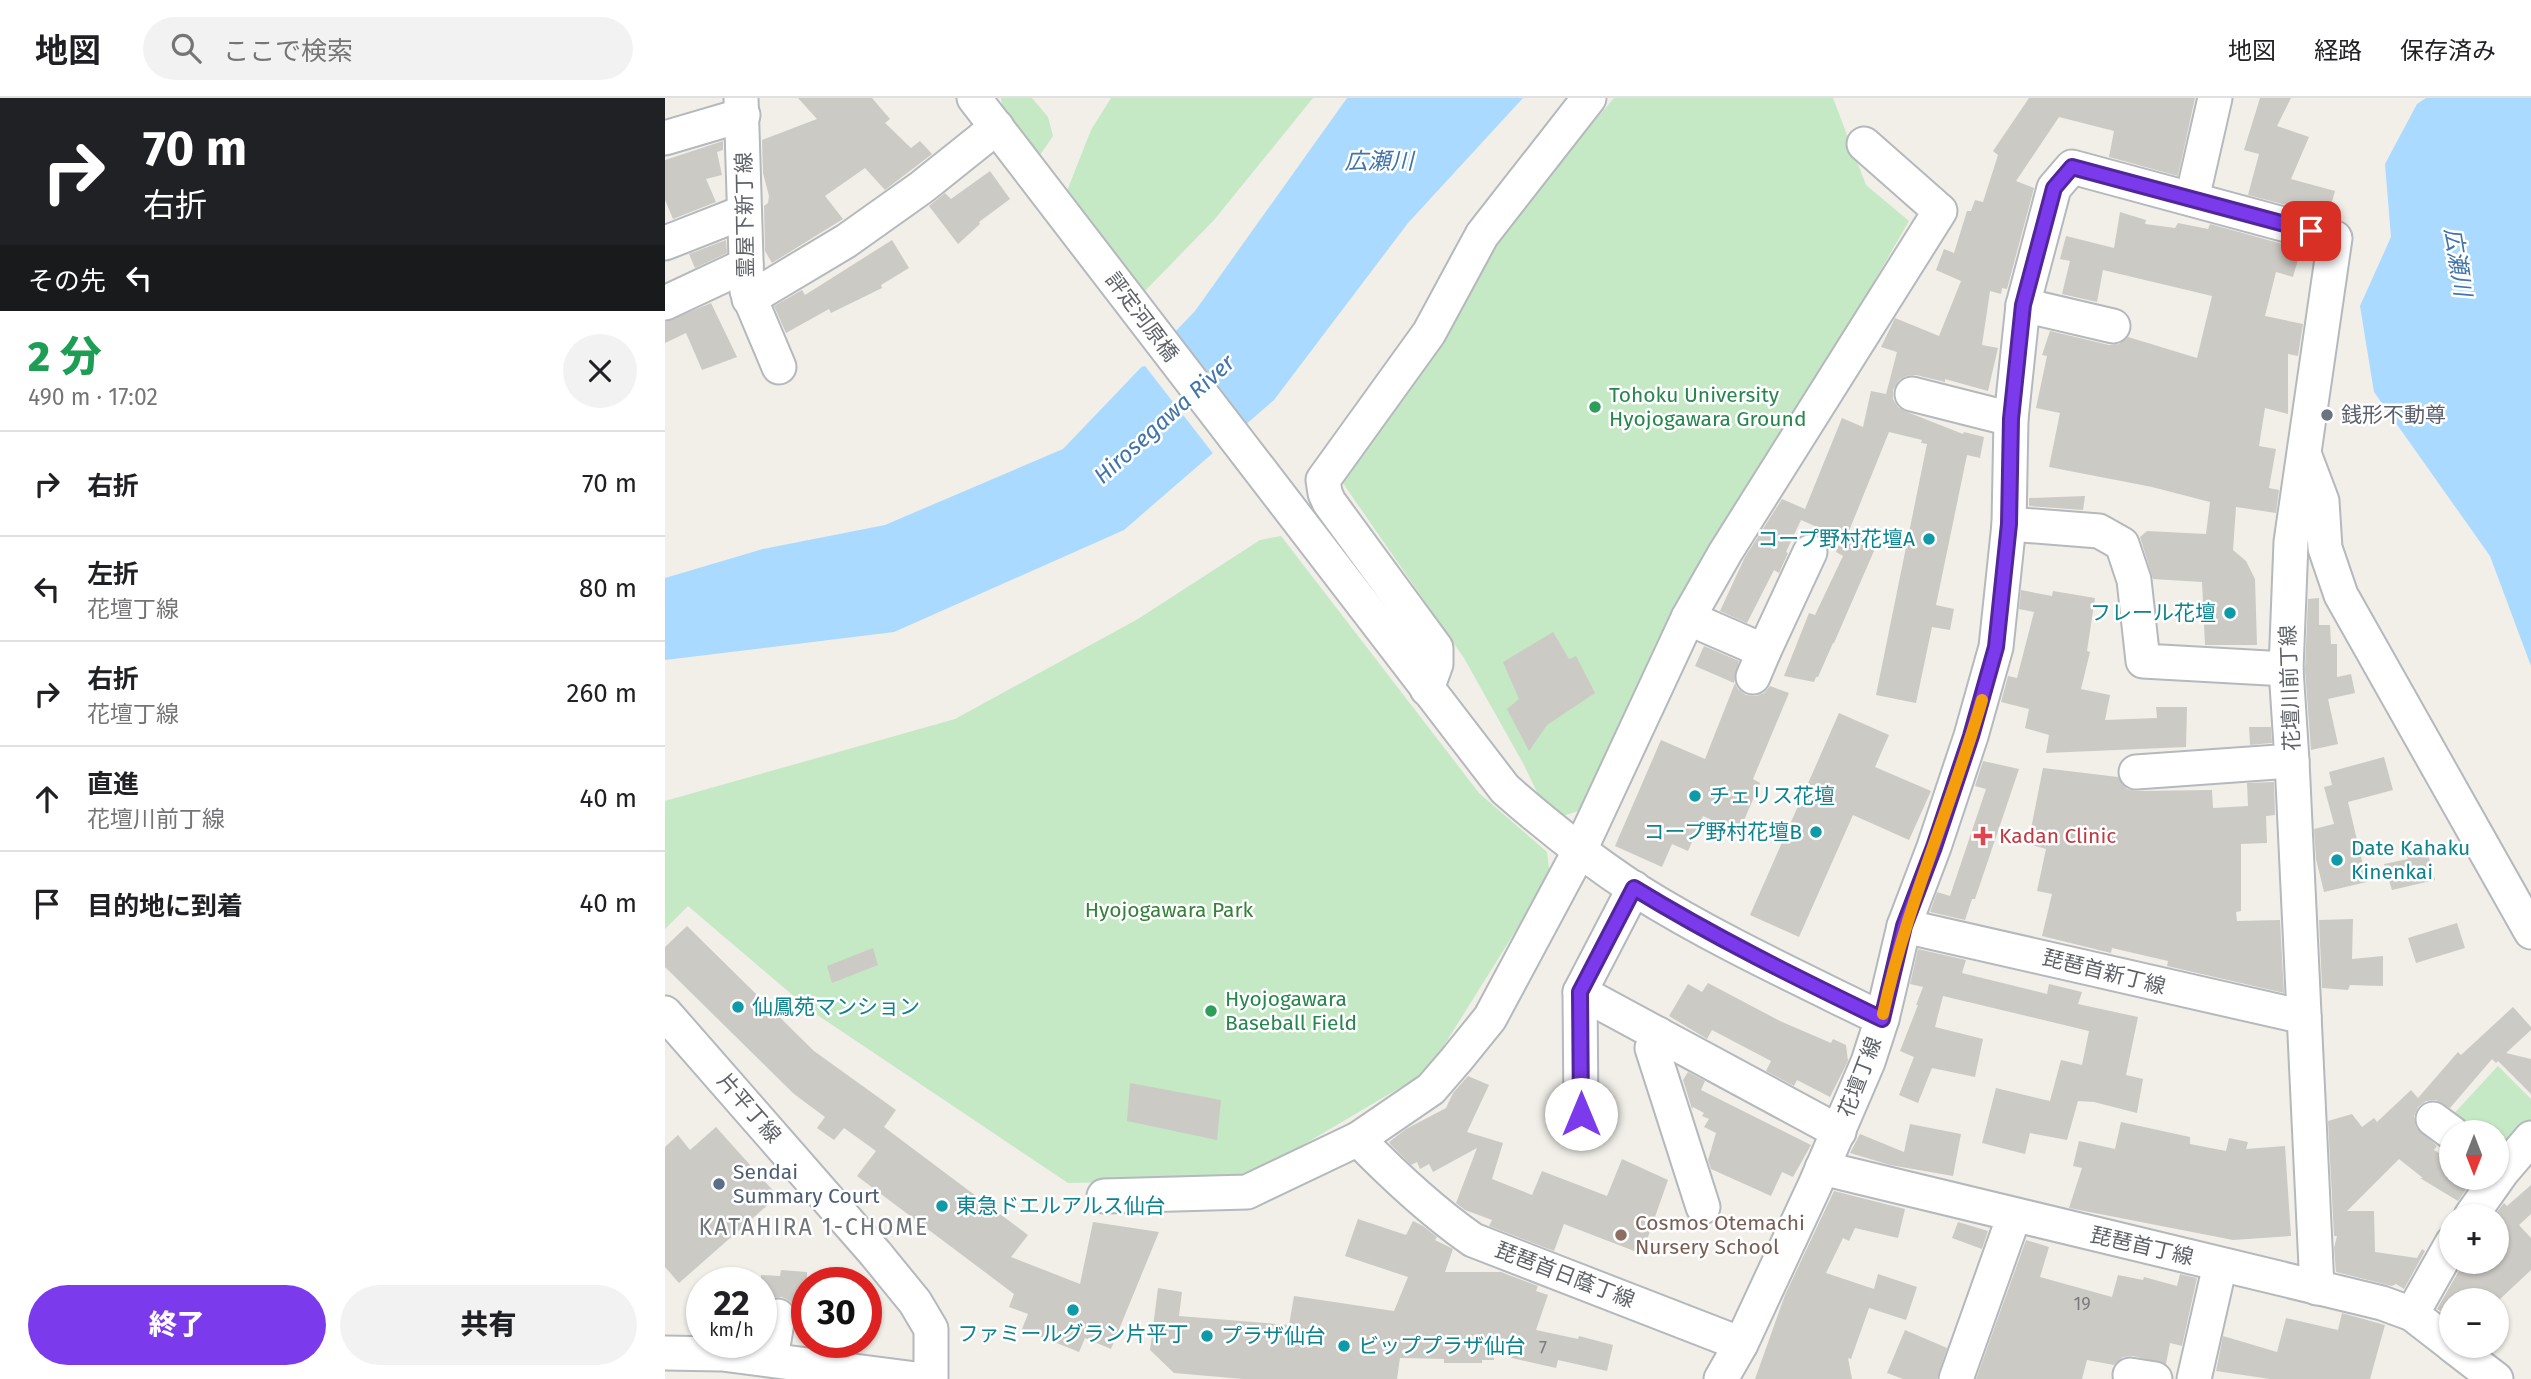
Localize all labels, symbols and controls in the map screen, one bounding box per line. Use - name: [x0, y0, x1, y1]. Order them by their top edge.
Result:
- search box: [143, 17, 633, 80]
- icon: search: [167, 29, 205, 67]
- text: 地図: [35, 31, 101, 71]
- text: ここで検索: [223, 36, 353, 67]
- text: 地図: [2228, 37, 2276, 65]
- text: 経路: [2314, 37, 2362, 65]
- text: 保存済み: [2400, 37, 2496, 65]
- text: 70 m: [143, 119, 247, 178]
- icon: right: [28, 126, 119, 217]
- water label: 広瀬川: [1345, 147, 1417, 175]
- street label: 霊屋下新丁線: [731, 152, 759, 278]
- text: 右折: [143, 186, 207, 224]
- pin: [2281, 201, 2341, 261]
- icon: arrive: [2292, 212, 2330, 250]
- water label: 広瀬川: [2439, 226, 2478, 301]
- icon: left: [120, 259, 158, 297]
- text: その先: [28, 266, 106, 297]
- street label: 評定河原橋: [1100, 267, 1184, 367]
- text: 2 分: [28, 332, 102, 382]
- button: close: [563, 334, 637, 408]
- water label: Hirosegawa River: [1088, 348, 1241, 489]
- place label: Tohoku University Hyojogawara Ground: [1609, 382, 1806, 432]
- text: 490 m · 17:02: [28, 383, 158, 411]
- marker: Tohoku University Hyojogawara Ground: [1587, 399, 1603, 415]
- place label: 銭形不動尊: [2341, 402, 2446, 428]
- marker: 銭形不動尊: [2319, 407, 2335, 423]
- icon: right: [28, 465, 66, 503]
- text: 70 m: [582, 468, 637, 499]
- text: 右折: [87, 471, 139, 502]
- place label: コープ野村花壇A: [1757, 526, 1915, 552]
- marker: コープ野村花壇A: [1921, 531, 1937, 547]
- text: 左折: [87, 559, 139, 590]
- icon: left: [28, 570, 66, 608]
- text: 80 m: [579, 573, 637, 604]
- text: 花壇丁線: [87, 595, 179, 623]
- place label: フレール花壇: [2090, 600, 2216, 626]
- marker: フレール花壇: [2222, 605, 2238, 621]
- street label: 花壇川前丁線: [2275, 625, 2305, 751]
- text: 右折: [87, 664, 139, 695]
- icon: right: [28, 675, 66, 713]
- text: 260 m: [567, 678, 637, 709]
- text: 花壇丁線: [87, 700, 179, 728]
- text: 直進: [87, 769, 139, 800]
- icon: ahead: [28, 780, 66, 818]
- text: 40 m: [579, 783, 637, 814]
- place label: チェリス花壇: [1709, 783, 1835, 809]
- marker: チェリス花壇: [1687, 788, 1703, 804]
- text: 花壇川前丁線: [87, 805, 225, 833]
- place label: コープ野村花壇B: [1643, 819, 1802, 845]
- place label: Kadan Clinic: [1999, 823, 2116, 849]
- marker: コープ野村花壇B: [1808, 824, 1824, 840]
- marker: Kadan Clinic: [1973, 826, 1993, 846]
- place label: Date Kahaku Kinenkai: [2351, 835, 2470, 885]
- marker: Date Kahaku Kinenkai: [2329, 852, 2345, 868]
- icon: arrive: [28, 885, 66, 923]
- text: 40 m: [579, 888, 637, 919]
- text: 目的地に到着: [87, 891, 243, 922]
- park label: Hyojogawara Park: [1085, 897, 1254, 923]
- street label: 琵琶首新丁線: [2040, 944, 2168, 1000]
- place label: Hyojogawara Baseball Field: [1225, 986, 1357, 1036]
- place label: 仙鳳苑マンション: [752, 994, 920, 1020]
- marker: 仙鳳苑マンション: [730, 999, 746, 1015]
- marker: Hyojogawara Baseball Field: [1203, 1003, 1219, 1019]
- street label: 花壇丁線: [1833, 1033, 1887, 1121]
- street label: 片平丁線: [712, 1068, 786, 1148]
- position arrow: [1544, 1077, 1618, 1151]
- north arrow: [2439, 1120, 2509, 1190]
- map controls: [2439, 1120, 2509, 1358]
- place label: Sendai Summary Court: [733, 1159, 880, 1209]
- marker: Sendai Summary Court: [711, 1176, 727, 1192]
- place label: 東急ドエルアルス仙台: [956, 1193, 1166, 1219]
- marker: 東急ドエルアルス仙台: [934, 1198, 950, 1214]
- button: +: [2439, 1204, 2509, 1274]
- place label: Cosmos Otemachi Nursery School: [1635, 1210, 1805, 1260]
- district label: KATAHIRA 1-CHOME: [699, 1213, 929, 1241]
- street label: 琵琶首丁線: [2088, 1222, 2196, 1270]
- marker: Cosmos Otemachi Nursery School: [1613, 1227, 1629, 1243]
- street label: 琵琶首日蔭丁線: [1492, 1237, 1638, 1313]
- speed limit sign: 30: [791, 1267, 882, 1358]
- text: 22: [713, 1282, 750, 1324]
- button: 終了: [28, 1285, 326, 1365]
- button: 共有: [340, 1285, 637, 1365]
- button: −: [2439, 1288, 2509, 1358]
- house number: 19: [2073, 1293, 2091, 1315]
- marker: ファミールグラン片平丁: [1065, 1302, 1081, 1318]
- text: km/h: [709, 1319, 754, 1341]
- place label: ファミールグラン片平丁: [958, 1321, 1189, 1347]
- place label: プラザ仙台: [1221, 1323, 1326, 1349]
- marker: プラザ仙台: [1199, 1328, 1215, 1344]
- place label: ビッププラザ仙台: [1358, 1333, 1526, 1359]
- house number: 7: [1539, 1337, 1547, 1359]
- marker: ビッププラザ仙台: [1336, 1338, 1352, 1354]

